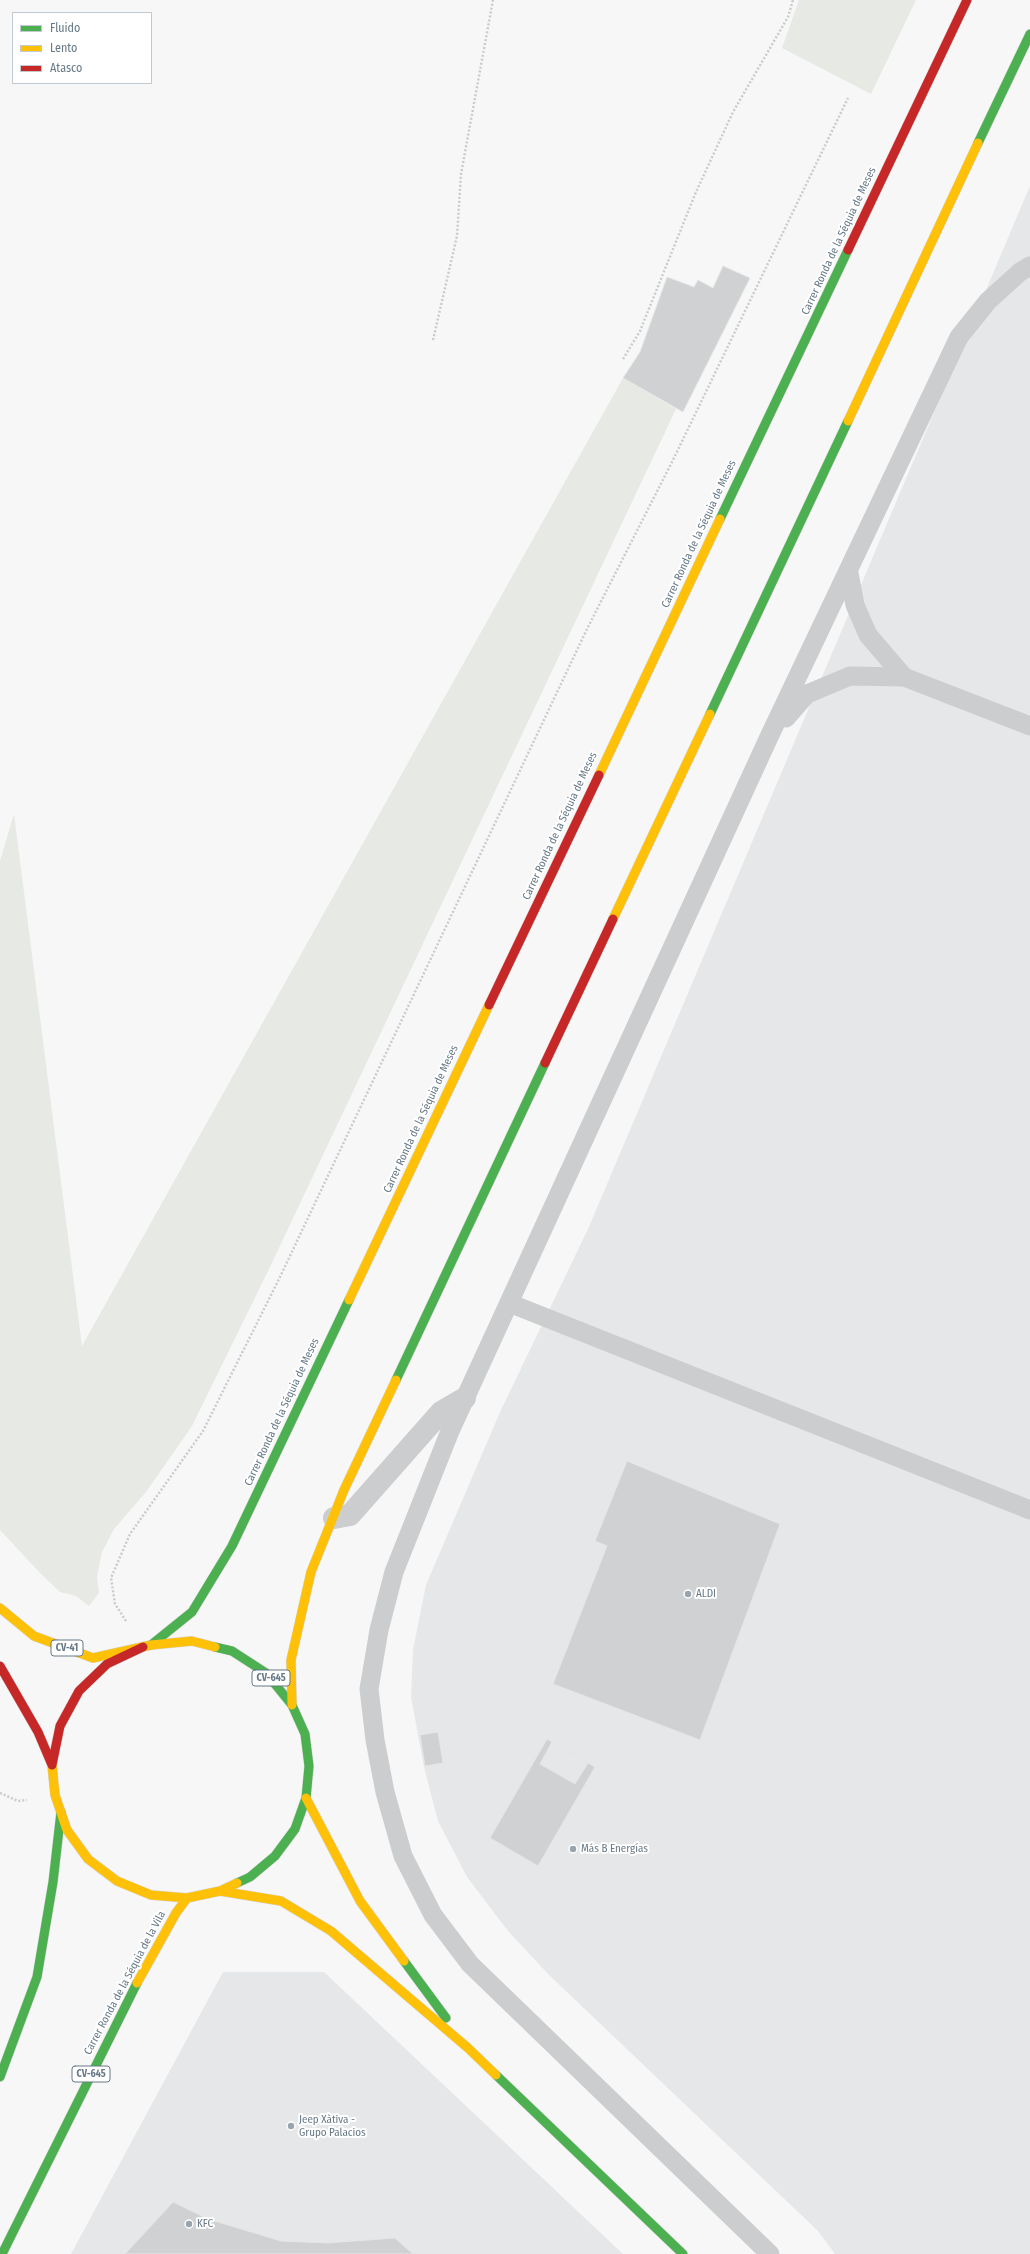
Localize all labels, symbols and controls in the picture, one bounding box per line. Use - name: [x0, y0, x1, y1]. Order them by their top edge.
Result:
- legend: [12, 12, 152, 84]
- text: Fluido: [50, 21, 80, 35]
- text: Lento: [50, 41, 77, 55]
- text: Atasco: [50, 61, 82, 75]
- street label: Carrer Ronda de la Séquia de Meses: [799, 165, 879, 317]
- street label: Carrer Ronda de la Séquia de Meses: [659, 458, 739, 610]
- street label: Carrer Ronda de la Séquia de Meses: [520, 750, 600, 902]
- street label: Carrer Ronda de la Séquia de Meses: [381, 1043, 461, 1195]
- street label: Carrer Ronda de la Séquia de Meses: [242, 1336, 322, 1488]
- place label: ALDI: [696, 1587, 716, 1601]
- marker: ALDI: [683, 1589, 693, 1599]
- road number: CV-41: [51, 1640, 83, 1656]
- road number: CV-645: [252, 1670, 290, 1686]
- place label: Más B Energías: [581, 1842, 648, 1856]
- marker: Más B Energías: [568, 1844, 578, 1854]
- street label: Carrer Ronda de la Séquia de la Vila: [81, 1909, 169, 2057]
- road number: CV-645: [72, 2066, 110, 2082]
- place label: Jeep Xàtiva - Grupo Palacios: [299, 2113, 366, 2139]
- marker: Jeep Xàtiva - Grupo Palacios: [286, 2121, 296, 2131]
- place label: KFC: [197, 2217, 213, 2231]
- marker: KFC: [184, 2219, 194, 2229]

